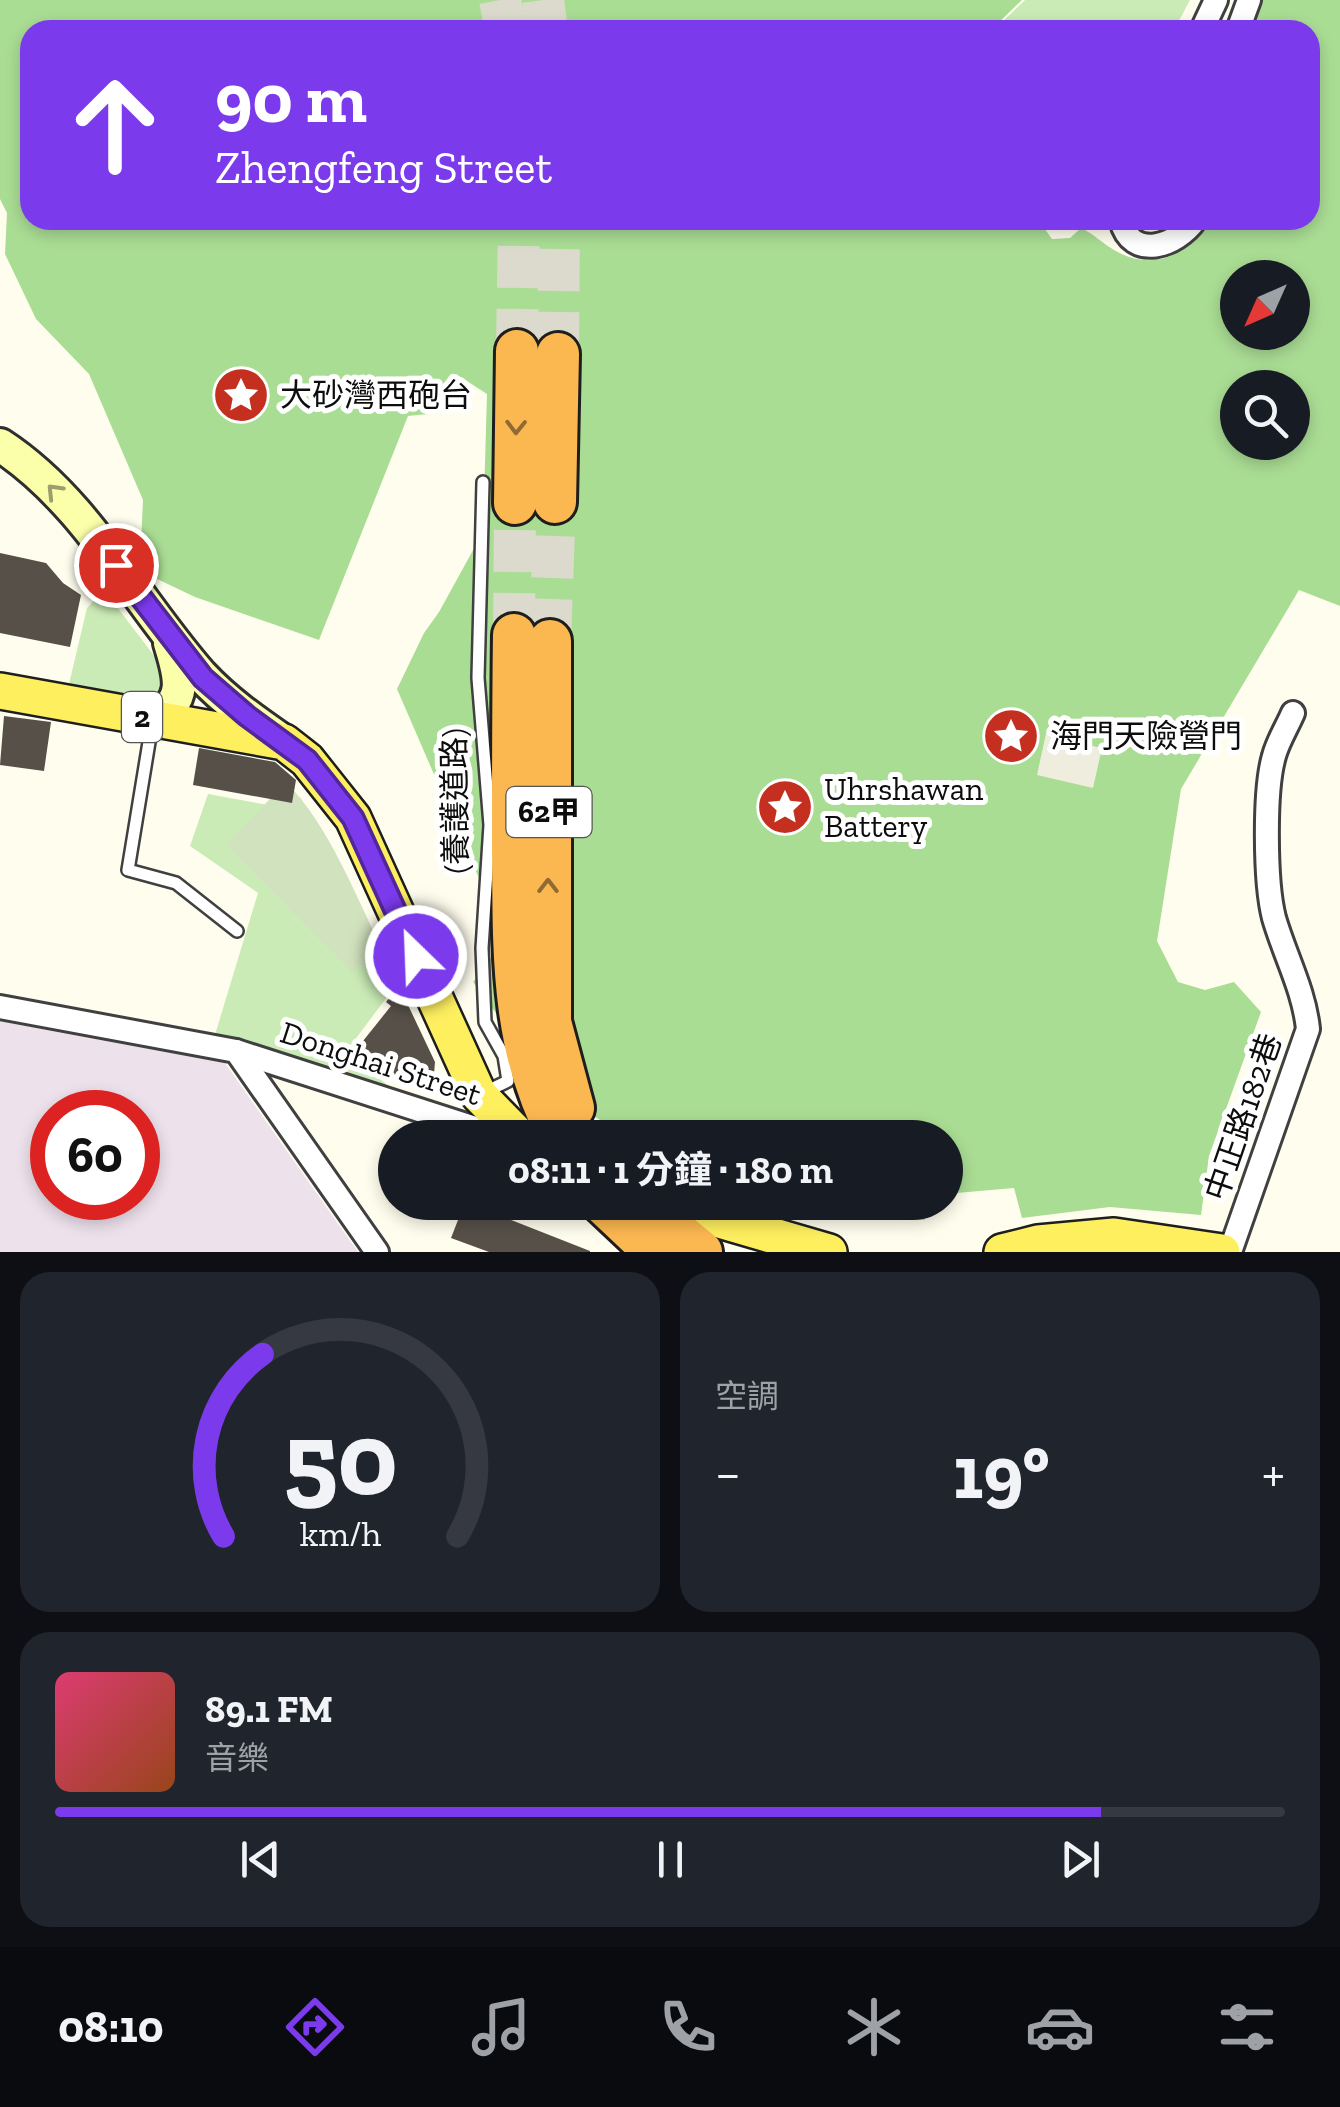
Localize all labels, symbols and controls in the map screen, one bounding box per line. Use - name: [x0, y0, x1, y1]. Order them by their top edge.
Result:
- text: 90 m: [215, 56, 367, 140]
- icon: ahead: [50, 60, 180, 190]
- text: Zhengfeng Street: [215, 141, 552, 195]
- north arrow: [1220, 260, 1310, 350]
- map controls: [1220, 260, 1310, 460]
- place icon: 大砂灣西砲台: [211, 365, 271, 425]
- button: search: [1220, 370, 1310, 460]
- place label: 大砂灣西砲台: [280, 376, 472, 414]
- one-way arrow: [505, 420, 527, 435]
- one-way arrow: [48, 485, 66, 503]
- pin: [74, 523, 159, 608]
- icon: arrive: [89, 538, 144, 593]
- road number: 2: [122, 692, 162, 742]
- place icon: 海門天險營門: [981, 706, 1041, 766]
- place label: 海門天險營門: [1050, 717, 1242, 755]
- street label: (養護道路): [435, 728, 475, 874]
- place label: Uhrshawan Battery: [824, 770, 984, 845]
- place icon: Uhrshawan Battery: [755, 777, 815, 837]
- road number: 62甲: [506, 787, 592, 837]
- one-way arrow: [537, 877, 559, 892]
- position arrow: [364, 904, 468, 1008]
- street label: Donghai Street: [276, 1013, 486, 1113]
- street label: 中正路182巷: [1197, 1029, 1289, 1205]
- speed limit sign: 60: [30, 1090, 160, 1220]
- text: 08:11 · 1 分鐘 · 180 m: [508, 1147, 833, 1193]
- text: 空調: [715, 1377, 779, 1415]
- text: 50: [283, 1396, 397, 1521]
- text: 19°: [953, 1427, 1050, 1517]
- text: −: [715, 1440, 741, 1506]
- text: +: [1262, 1440, 1285, 1506]
- text: km/h: [299, 1512, 381, 1555]
- text: 89.1 FM: [205, 1686, 333, 1732]
- text: 音樂: [205, 1739, 269, 1777]
- icon: previous: [233, 1832, 288, 1887]
- icon: pause: [643, 1832, 698, 1887]
- icon: next: [1053, 1832, 1108, 1887]
- icon: directions: [280, 1992, 350, 2062]
- icon: music: [466, 1992, 536, 2062]
- icon: phone: [653, 1992, 723, 2062]
- icon: climate: [839, 1992, 909, 2062]
- icon: car: [1025, 1992, 1095, 2062]
- icon: filters: [1212, 1992, 1282, 2062]
- text: 08:10: [58, 2000, 164, 2054]

